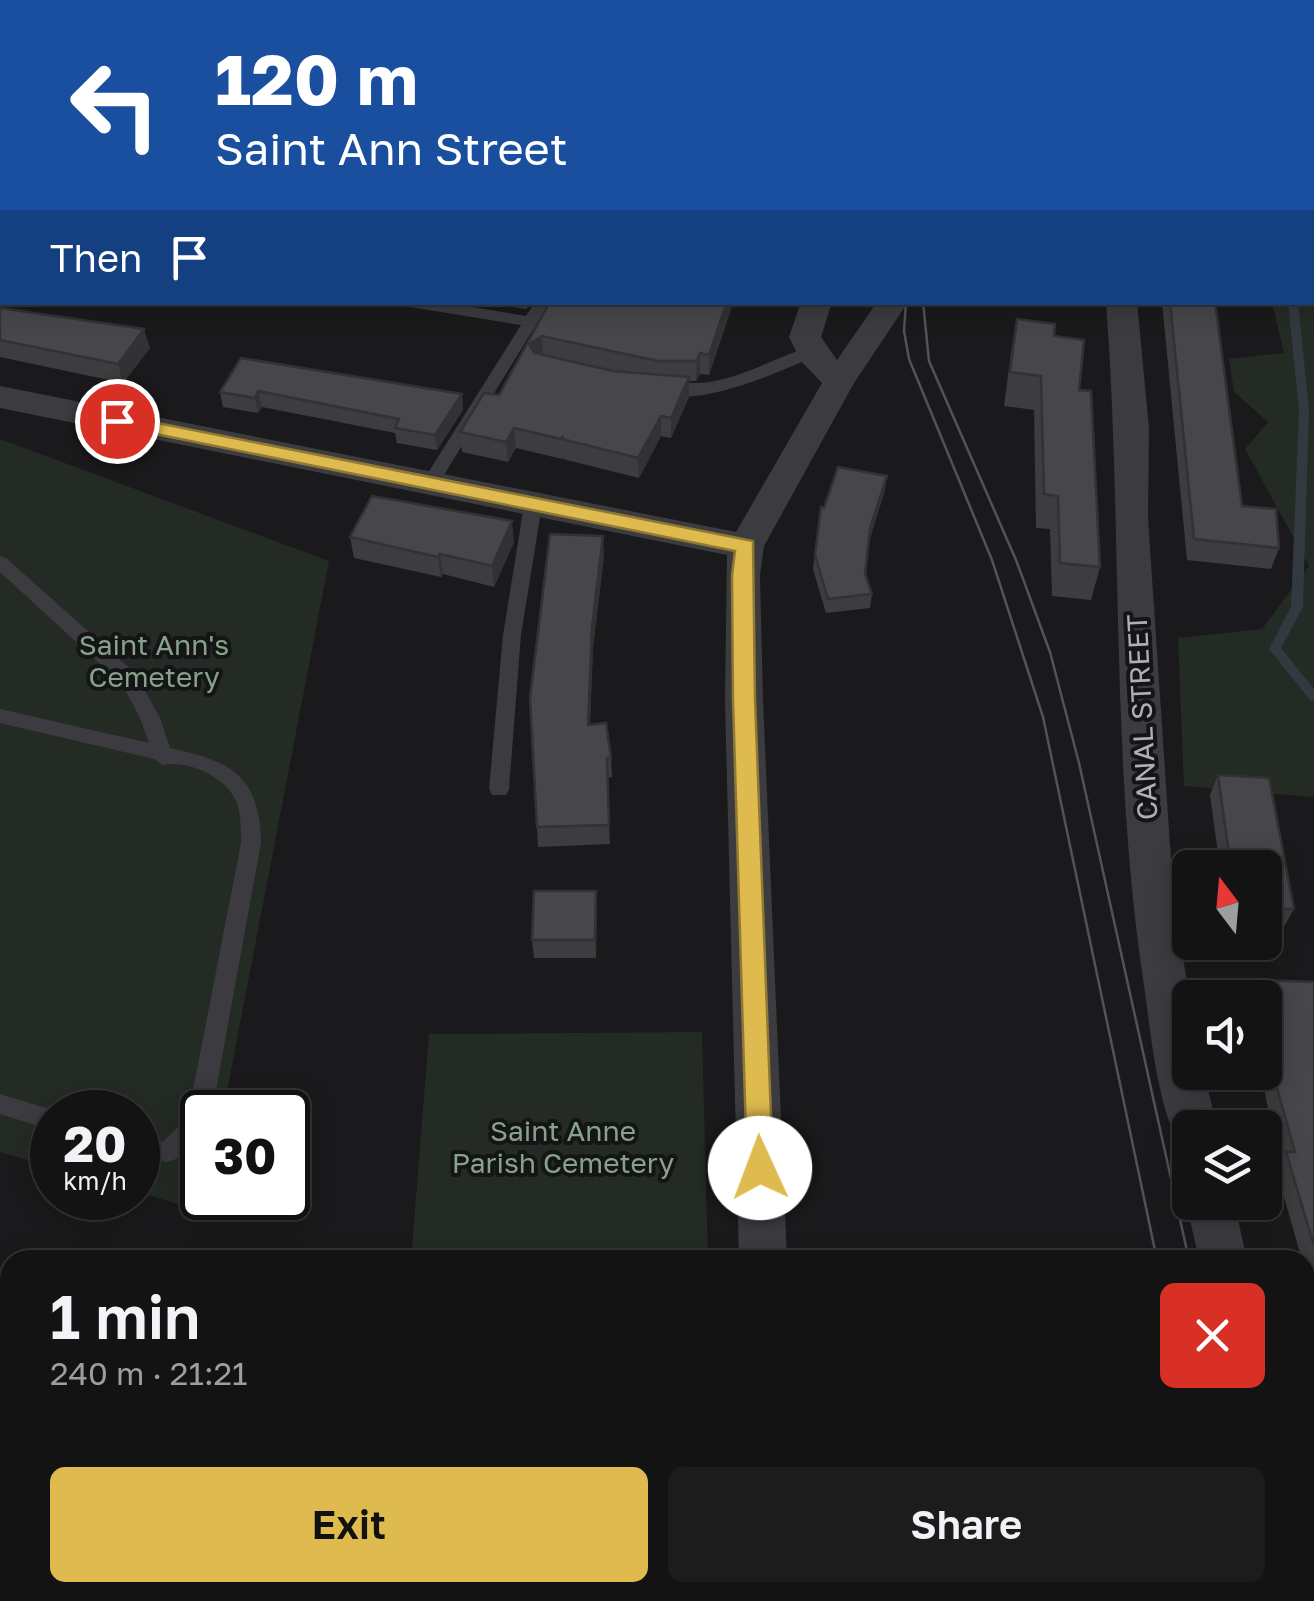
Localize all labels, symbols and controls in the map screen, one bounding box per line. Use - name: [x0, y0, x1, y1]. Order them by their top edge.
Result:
- text: 120 m: [215, 36, 418, 120]
- icon: left: [50, 40, 180, 170]
- text: Saint Ann Street: [215, 121, 568, 175]
- icon: arrive: [162, 230, 217, 285]
- text: Then: [50, 235, 142, 280]
- pin: [75, 379, 160, 464]
- icon: arrive: [90, 394, 145, 449]
- street label: CANAL STREET: [1120, 613, 1163, 821]
- park label: Saint Ann's Cemetery: [79, 628, 229, 693]
- north arrow: [1172, 850, 1282, 960]
- map controls: [1172, 850, 1282, 1220]
- button: sound: [1172, 980, 1282, 1090]
- speed limit sign: 30: [180, 1090, 310, 1220]
- button: layers: [1172, 1110, 1282, 1220]
- text: 20: [63, 1113, 126, 1173]
- park label: Saint Anne Parish Cemetery: [452, 1114, 675, 1179]
- position arrow: [708, 1116, 812, 1220]
- text: km/h: [63, 1165, 127, 1196]
- text: 1 min: [50, 1280, 200, 1352]
- button: close: [1160, 1283, 1265, 1388]
- text: 240 m · 21:21: [50, 1354, 248, 1392]
- button: Exit: [50, 1467, 648, 1582]
- button: Share: [668, 1467, 1265, 1582]

